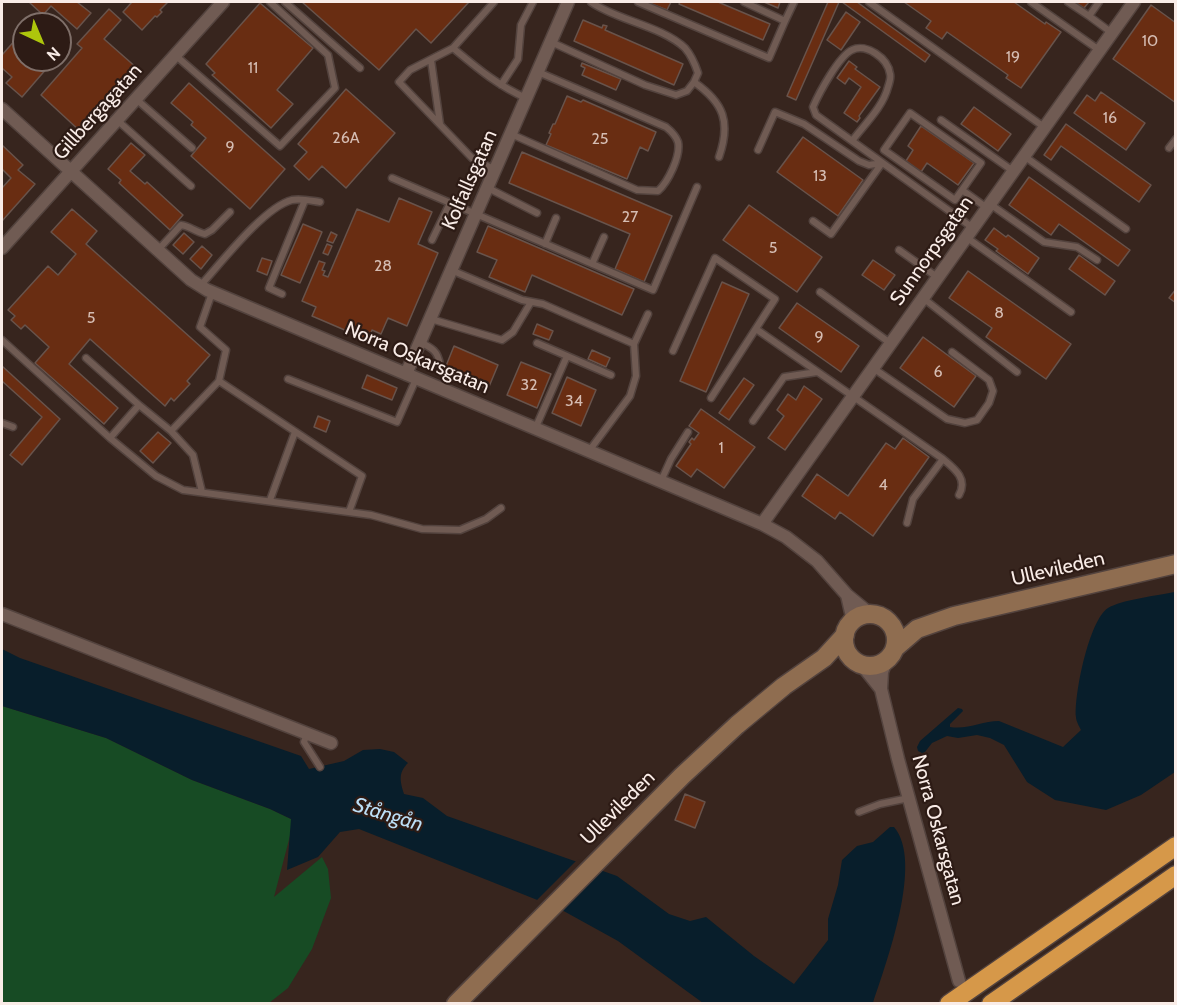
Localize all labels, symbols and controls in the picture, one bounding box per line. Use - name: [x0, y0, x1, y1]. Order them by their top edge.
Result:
- north arrow: [12, 12, 72, 72]
- house number: 10: [1142, 31, 1158, 51]
- text: N: [43, 43, 64, 65]
- house number: 19: [1006, 47, 1020, 67]
- house number: 11: [248, 58, 258, 78]
- street label: Gillbergagatan: [49, 59, 147, 165]
- house number: 16: [1103, 108, 1117, 128]
- street label: Kolfallsgatan: [437, 126, 503, 234]
- house number: 26A: [332, 128, 360, 148]
- house number: 25: [591, 129, 609, 149]
- house number: 9: [225, 137, 235, 157]
- house number: 13: [813, 166, 827, 186]
- street label: Sunnorpsgatan: [885, 192, 979, 310]
- house number: 27: [622, 207, 638, 227]
- house number: 5: [769, 238, 777, 258]
- house number: 28: [374, 256, 392, 276]
- house number: 8: [994, 303, 1004, 323]
- house number: 5: [87, 308, 95, 328]
- street label: Norra Oskarsgatan: [341, 317, 493, 399]
- house number: 9: [814, 327, 824, 347]
- house number: 6: [933, 362, 943, 382]
- house number: 32: [520, 375, 538, 395]
- house number: 34: [565, 391, 583, 411]
- house number: 1: [718, 438, 724, 458]
- house number: 4: [878, 475, 888, 495]
- street label: Ullevileden: [1009, 547, 1107, 591]
- street label: Norra Oskarsgatan: [906, 752, 970, 908]
- street label: Ullevileden: [576, 766, 660, 850]
- water label: Stångån: [350, 793, 426, 837]

